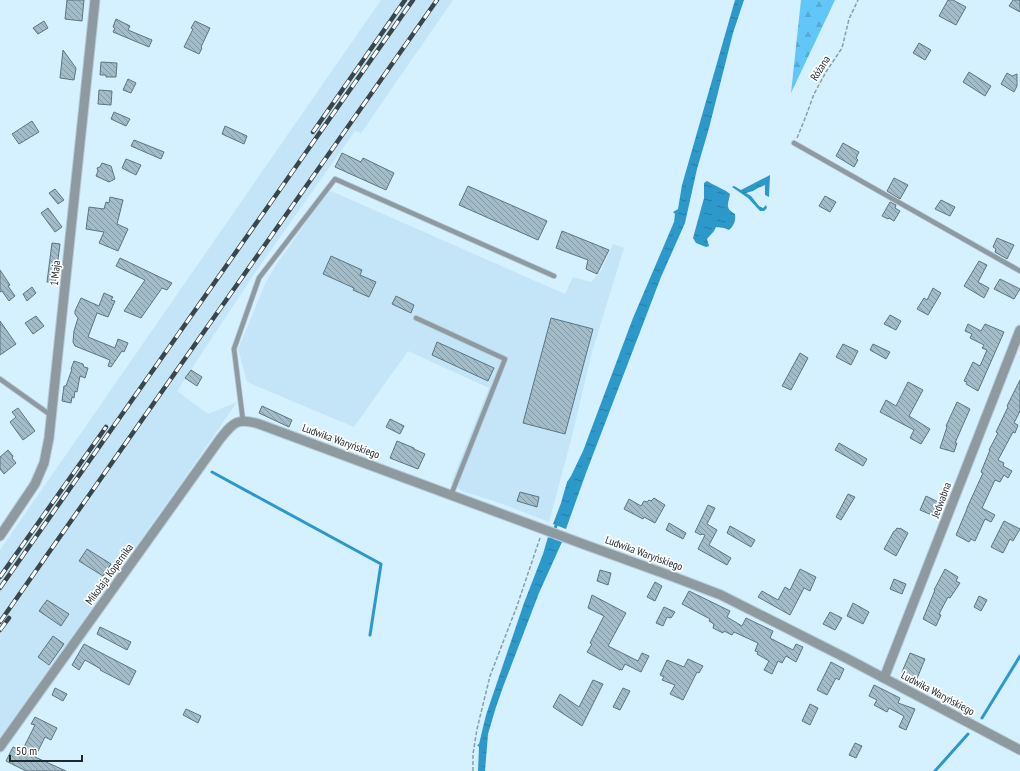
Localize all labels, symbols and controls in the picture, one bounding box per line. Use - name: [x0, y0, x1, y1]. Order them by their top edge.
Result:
- street label: Różana: [807, 53, 833, 83]
- street label: 1 Maja: [47, 260, 63, 286]
- street label: Ludwika Waryńskiego: [300, 421, 382, 462]
- street label: Jedwabna: [928, 480, 954, 521]
- street label: Ludwika Waryńskiego: [603, 533, 685, 574]
- street label: Mikołaja Kopernika: [82, 541, 136, 607]
- street label: Ludwika Waryńskiego: [899, 668, 977, 718]
- scale bar: [10, 737, 82, 763]
- text: 50 m: [16, 743, 37, 758]

